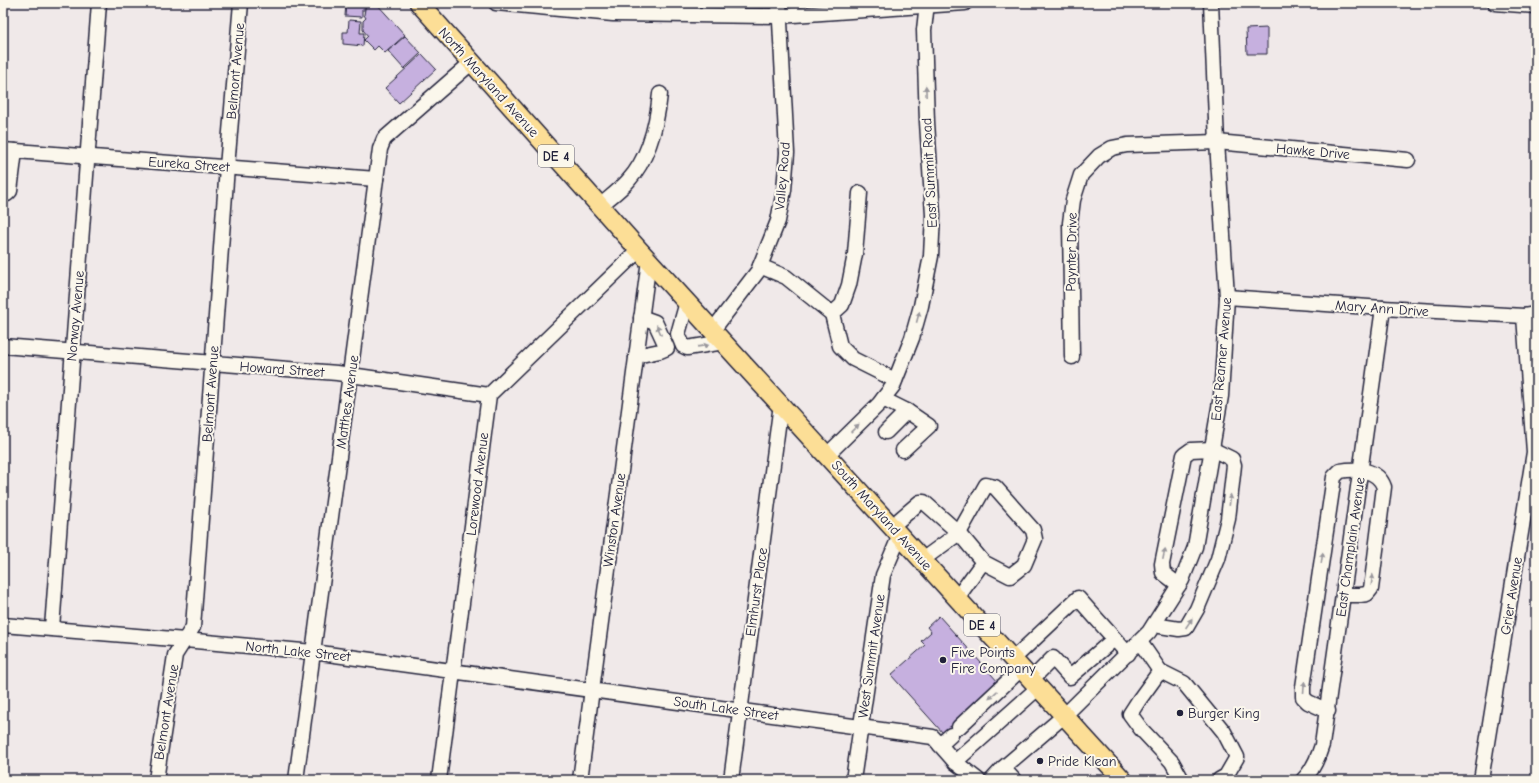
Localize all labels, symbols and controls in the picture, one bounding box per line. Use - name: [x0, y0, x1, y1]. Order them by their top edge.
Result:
- street label: Belmont Avenue: [223, 22, 248, 120]
- street label: North Maryland Avenue: [435, 24, 542, 141]
- one-way arrow: [923, 84, 929, 97]
- street label: East Summit Road: [918, 117, 941, 228]
- street label: Hawke Drive: [1275, 140, 1351, 163]
- street label: Valley Road: [771, 141, 794, 211]
- road number: DE 4: [538, 145, 574, 167]
- street label: Eureka Street: [148, 153, 231, 176]
- street label: Paynter Drive: [1062, 212, 1081, 292]
- street label: Norway Avenue: [63, 270, 88, 362]
- street label: East Reamer Avenue: [1208, 297, 1235, 422]
- street label: Mary Ann Drive: [1335, 297, 1429, 320]
- one-way arrow: [915, 311, 921, 323]
- one-way arrow: [656, 324, 662, 336]
- one-way arrow: [697, 343, 709, 349]
- street label: Belmont Avenue: [199, 345, 222, 443]
- street label: Matthes Avenue: [332, 354, 362, 450]
- street label: Howard Street: [239, 358, 326, 381]
- one-way arrow: [850, 423, 860, 433]
- street label: Lorewood Avenue: [463, 431, 492, 537]
- street label: South Maryland Avenue: [828, 457, 935, 574]
- street label: Winston Avenue: [599, 472, 630, 568]
- street label: East Champlain Avenue: [1332, 476, 1369, 618]
- one-way arrow: [1227, 494, 1233, 507]
- street label: Elmhurst Place: [742, 546, 771, 638]
- one-way arrow: [1161, 548, 1167, 560]
- one-way arrow: [1319, 552, 1325, 564]
- street label: Grier Avenue: [1497, 556, 1526, 636]
- one-way arrow: [1369, 574, 1375, 586]
- street label: West Summit Avenue: [854, 593, 889, 719]
- road number: DE 4: [964, 614, 1000, 636]
- one-way arrow: [1185, 617, 1193, 628]
- street label: North Lake Street: [245, 638, 352, 666]
- place label: Five Points Fire Company: [951, 644, 1036, 677]
- marker: Five Points Fire Company: [938, 655, 948, 665]
- street label: Belmont Avenue: [151, 663, 182, 761]
- one-way arrow: [1300, 681, 1307, 693]
- one-way arrow: [989, 690, 998, 699]
- street label: South Lake Street: [672, 693, 780, 724]
- place label: Burger King: [1188, 705, 1260, 722]
- marker: Burger King: [1175, 708, 1185, 718]
- place label: Pride Klean: [1048, 753, 1117, 770]
- marker: Pride Klean: [1035, 756, 1045, 766]

